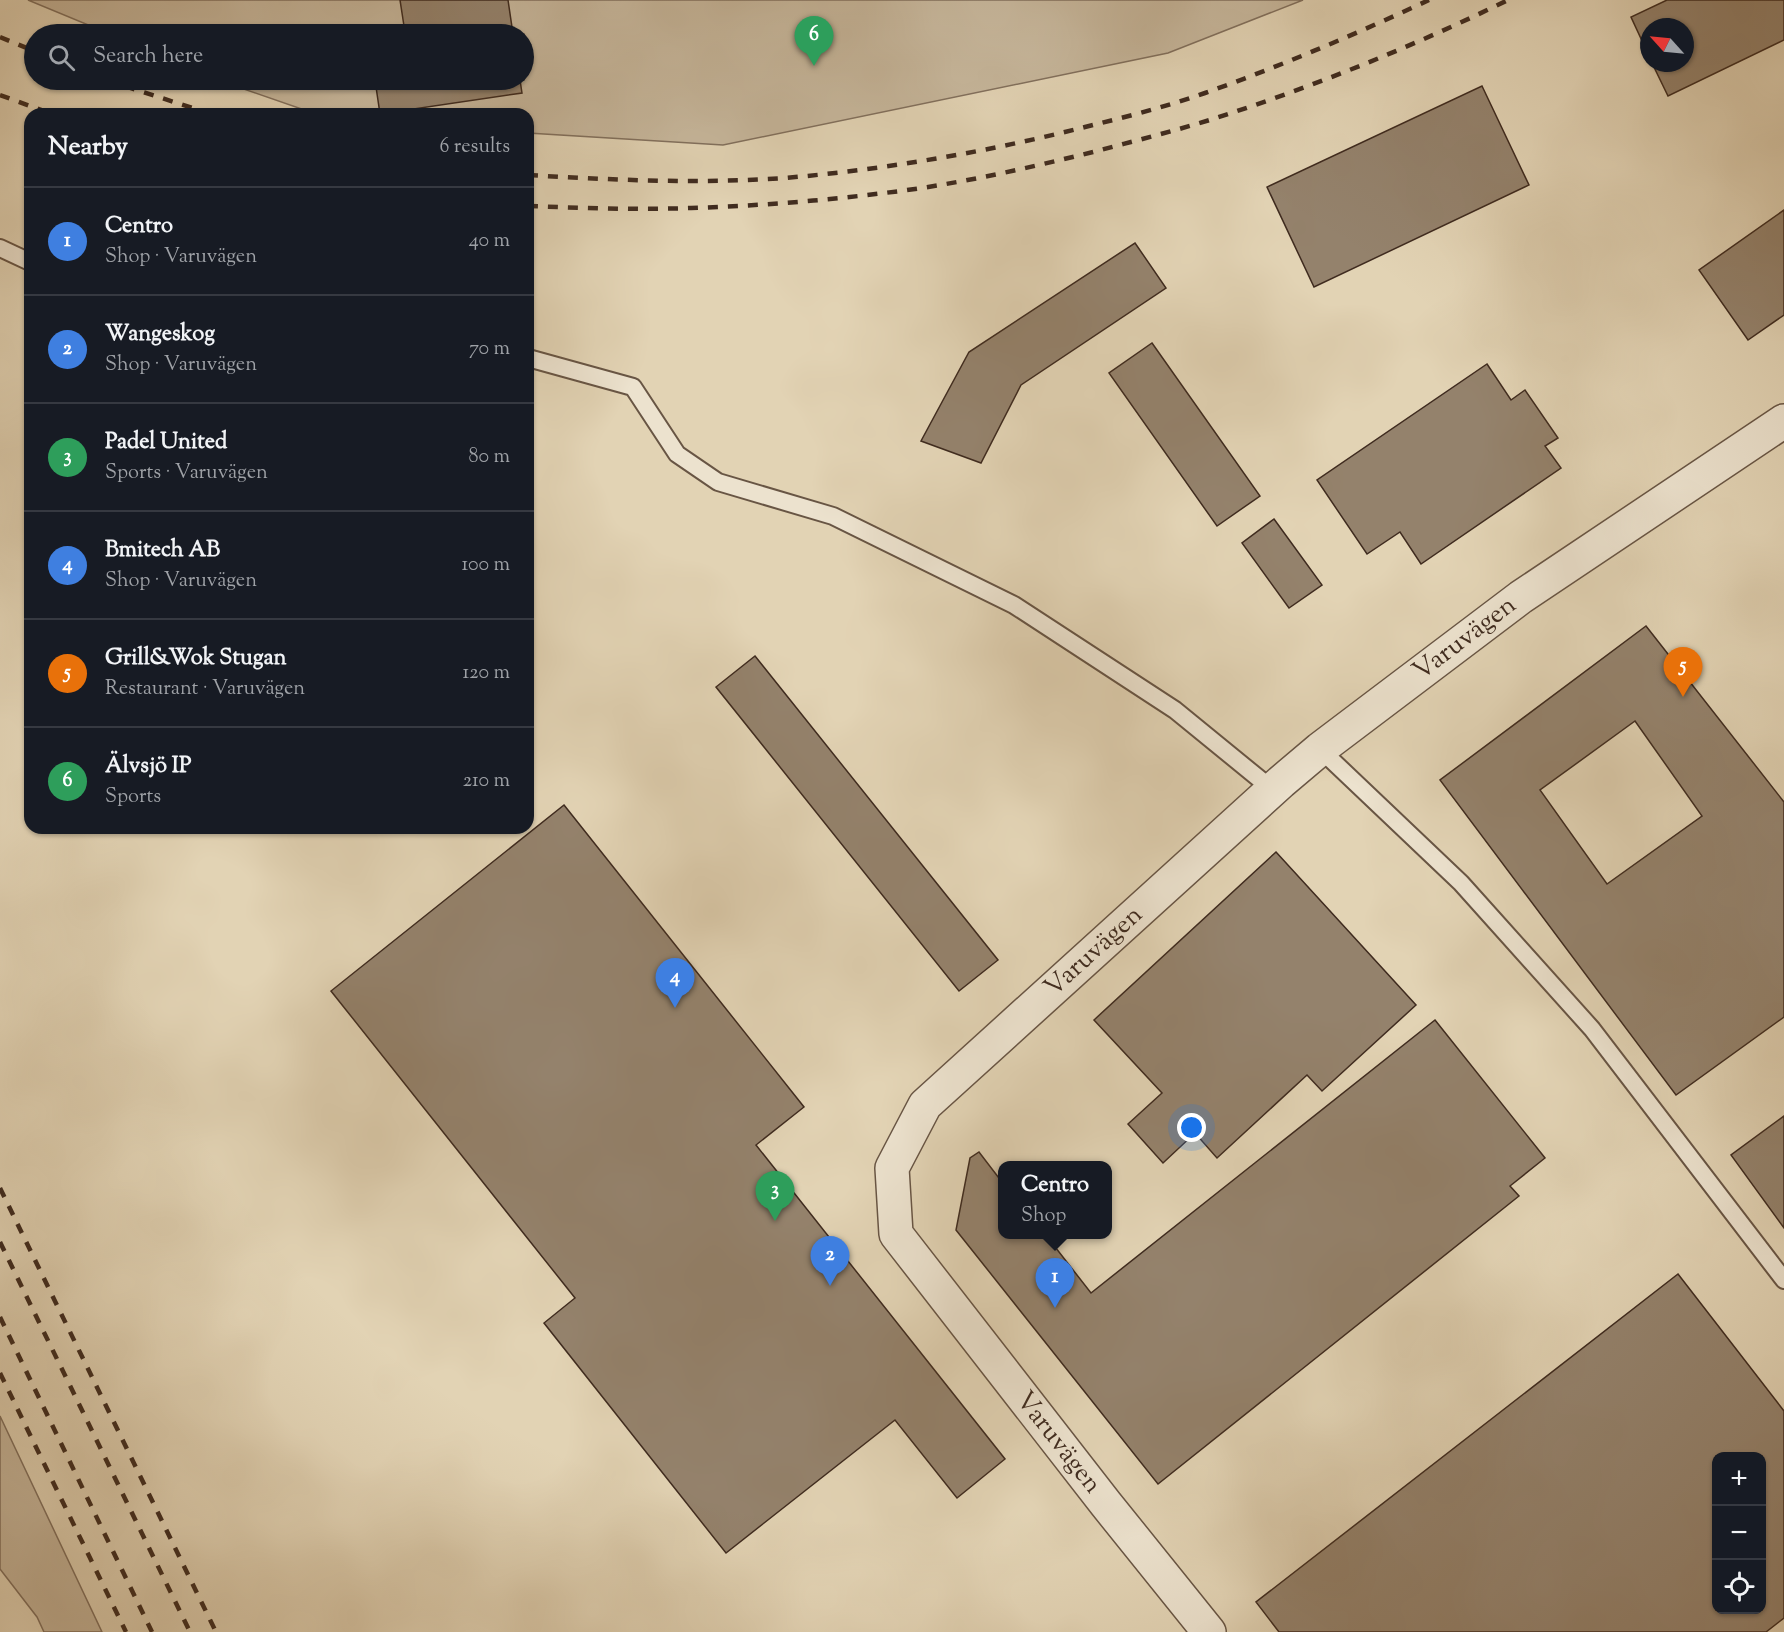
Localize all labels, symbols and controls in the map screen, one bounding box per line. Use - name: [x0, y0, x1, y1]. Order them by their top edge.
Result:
- pin: 6: [794, 16, 834, 66]
- north arrow: [1640, 18, 1694, 72]
- search box: [24, 24, 534, 90]
- icon: search: [45, 41, 78, 74]
- text: Search here: [93, 41, 203, 73]
- text: Nearby: [48, 129, 128, 166]
- text: 6 results: [440, 133, 510, 162]
- text: Centro: [105, 211, 173, 243]
- text: 1: [64, 227, 71, 256]
- text: 40 m: [469, 227, 510, 256]
- text: Shop · Varuvägen: [105, 243, 257, 272]
- text: Wangeskog: [105, 319, 215, 351]
- text: 2: [63, 335, 72, 364]
- text: 70 m: [469, 335, 510, 364]
- text: Shop · Varuvägen: [105, 351, 257, 380]
- text: Padel United: [105, 427, 227, 459]
- text: 3: [63, 443, 72, 472]
- text: 80 m: [469, 443, 510, 472]
- text: Sports · Varuvägen: [105, 459, 268, 488]
- text: Bmitech AB: [105, 535, 220, 567]
- text: 4: [62, 551, 73, 580]
- text: 100 m: [461, 551, 510, 580]
- text: Shop · Varuvägen: [105, 567, 257, 596]
- street label: Varuvägen: [1406, 588, 1524, 690]
- text: Grill&Wok Stugan: [105, 643, 287, 675]
- pin: 5: [1664, 648, 1702, 697]
- text: 5: [64, 659, 71, 688]
- text: 120 m: [462, 659, 510, 688]
- text: Restaurant · Varuvägen: [105, 675, 305, 704]
- text: Älvsjö IP: [105, 751, 191, 783]
- text: 6: [63, 767, 72, 796]
- text: 210 m: [463, 767, 510, 796]
- text: Sports: [105, 783, 161, 812]
- street label: Varuvägen: [1037, 898, 1151, 1006]
- pin: 4: [656, 958, 694, 1008]
- your location: [1177, 1113, 1206, 1142]
- popup: [998, 1161, 1112, 1239]
- text: Centro: [1021, 1170, 1089, 1202]
- pin: 3: [756, 1172, 794, 1221]
- text: Shop: [1021, 1202, 1066, 1231]
- pin: 2: [810, 1236, 850, 1286]
- pin: 1: [1036, 1258, 1074, 1308]
- street label: Varuvägen: [1006, 1384, 1110, 1502]
- map controls: [1712, 1452, 1766, 1614]
- button: +: [1712, 1452, 1766, 1506]
- button: −: [1712, 1506, 1766, 1560]
- button: locate: [1712, 1560, 1766, 1614]

